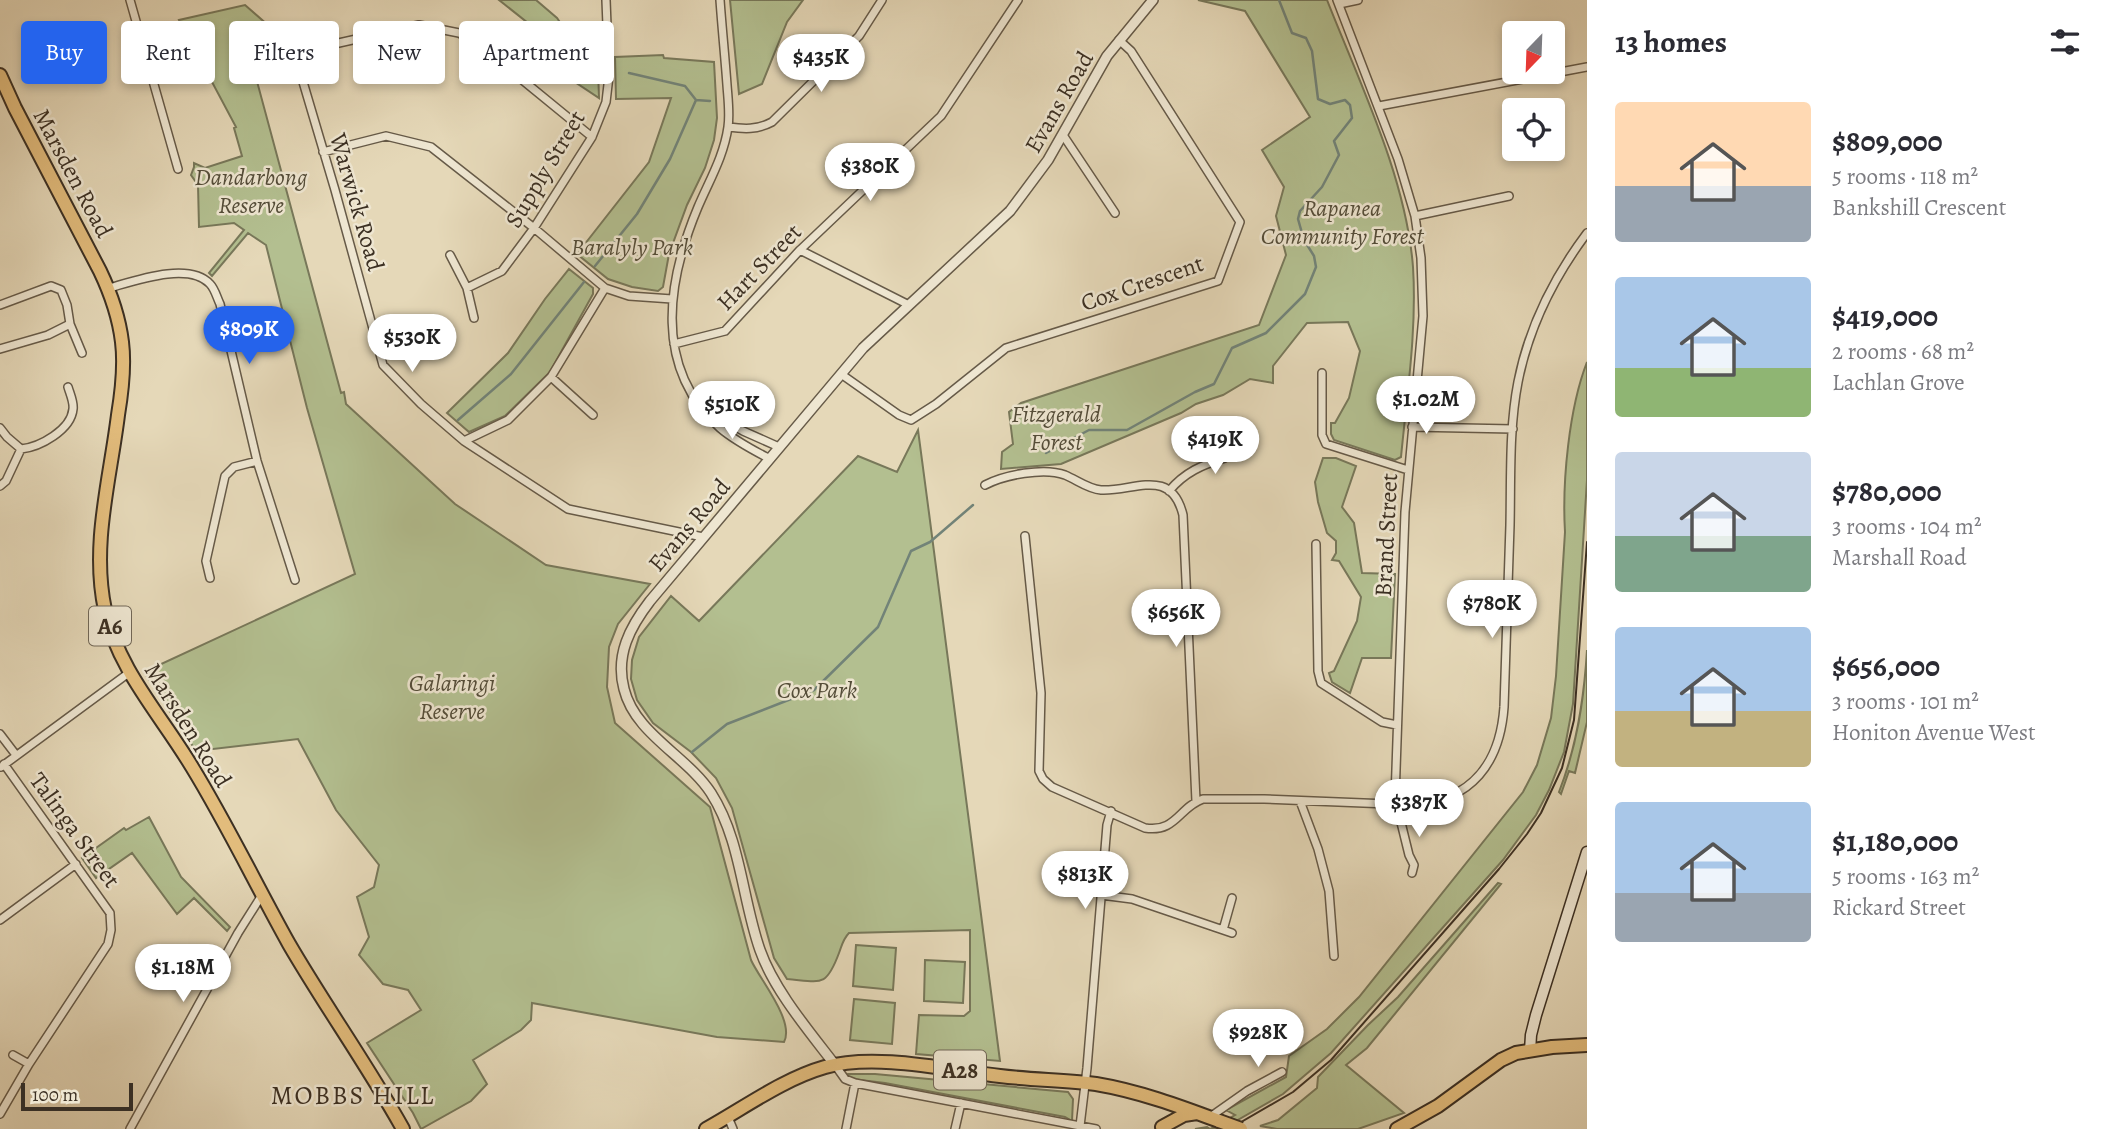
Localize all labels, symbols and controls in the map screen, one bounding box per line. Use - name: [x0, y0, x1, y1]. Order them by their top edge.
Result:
- chip: Buy: [21, 21, 107, 84]
- chip: Rent: [121, 21, 215, 84]
- chip: Filters: [229, 21, 339, 84]
- chip: New: [353, 21, 445, 84]
- chip: Apartment: [459, 21, 614, 84]
- north arrow: [1502, 21, 1564, 84]
- map controls: [1502, 21, 1565, 161]
- text: 13 homes: [1615, 22, 1727, 62]
- icon: filters: [2046, 23, 2084, 61]
- pin: $435K: [772, 34, 870, 94]
- text: $435K: [793, 41, 849, 72]
- street label: Evans Road: [1017, 45, 1101, 159]
- button: locate: [1502, 98, 1565, 161]
- street label: Marsden Road: [26, 103, 120, 243]
- street label: Supply Street: [497, 104, 593, 234]
- text: $809,000: [1832, 121, 1943, 161]
- street label: Warwick Road: [322, 129, 392, 275]
- icon: home: [1671, 130, 1755, 214]
- pin: $380K: [821, 144, 919, 203]
- text: $380K: [841, 150, 899, 181]
- park label: Dandarbong Reserve: [195, 161, 308, 221]
- text: 5 rooms · 118 m²: [1832, 161, 1978, 192]
- park label: Rapanea Community Forest: [1261, 192, 1424, 252]
- text: Bankshill Crescent: [1832, 192, 2006, 223]
- street label: Hart Street: [709, 216, 809, 318]
- park label: Baralyly Park: [571, 231, 694, 263]
- street label: Cox Crescent: [1076, 247, 1208, 319]
- text: $419,000: [1832, 296, 1938, 336]
- icon: home: [1671, 305, 1755, 389]
- pin: $809K: [200, 306, 298, 366]
- text: $809K: [219, 313, 279, 344]
- pin: $530K: [363, 314, 461, 374]
- text: $530K: [383, 321, 441, 352]
- text: 2 rooms · 68 m²: [1832, 336, 1974, 367]
- text: Lachlan Grove: [1832, 367, 1965, 398]
- pin: $1.02M: [1369, 376, 1483, 436]
- pin: $510K: [683, 382, 781, 441]
- text: $1.02M: [1392, 383, 1460, 414]
- text: $510K: [704, 388, 760, 419]
- park label: Fitzgerald Forest: [1011, 398, 1101, 458]
- pin: $419K: [1166, 416, 1264, 476]
- text: $419K: [1187, 423, 1243, 454]
- text: $780,000: [1832, 471, 1942, 511]
- street label: Evans Road: [641, 472, 737, 578]
- street label: Brand Street: [1367, 472, 1405, 598]
- icon: home: [1671, 480, 1755, 564]
- text: 3 rooms · 104 m²: [1832, 511, 1981, 542]
- text: Marshall Road: [1832, 542, 1967, 573]
- pin: $780K: [1443, 580, 1541, 640]
- text: $780K: [1463, 587, 1521, 618]
- pin: $656K: [1127, 590, 1225, 649]
- text: $656K: [1147, 596, 1205, 627]
- road number: A6: [89, 606, 131, 646]
- text: $656,000: [1832, 646, 1940, 686]
- icon: home: [1671, 655, 1755, 739]
- street label: Marsden Road: [137, 656, 239, 794]
- park label: Galaringi Reserve: [409, 667, 495, 727]
- park label: Cox Park: [777, 674, 858, 706]
- text: 3 rooms · 101 m²: [1832, 686, 1979, 717]
- text: Honiton Avenue West: [1832, 717, 2036, 748]
- street label: Talinga Street: [22, 766, 128, 894]
- pin: $387K: [1370, 780, 1468, 839]
- text: $387K: [1391, 786, 1447, 817]
- text: $1,180,000: [1832, 821, 1958, 861]
- icon: home: [1671, 830, 1755, 914]
- pin: $813K: [1036, 852, 1134, 911]
- text: $813K: [1058, 858, 1113, 889]
- text: 5 rooms · 163 m²: [1832, 861, 1979, 892]
- text: Rickard Street: [1832, 892, 1966, 923]
- pin: $1.18M: [126, 944, 240, 1004]
- text: $1.18M: [151, 951, 215, 982]
- pin: $928K: [1209, 1010, 1307, 1069]
- text: $928K: [1229, 1016, 1287, 1047]
- road number: A28: [934, 1050, 986, 1090]
- district label: MOBBS HILL: [271, 1078, 435, 1113]
- scale bar: [21, 1080, 133, 1112]
- text: 100 m: [32, 1082, 78, 1108]

